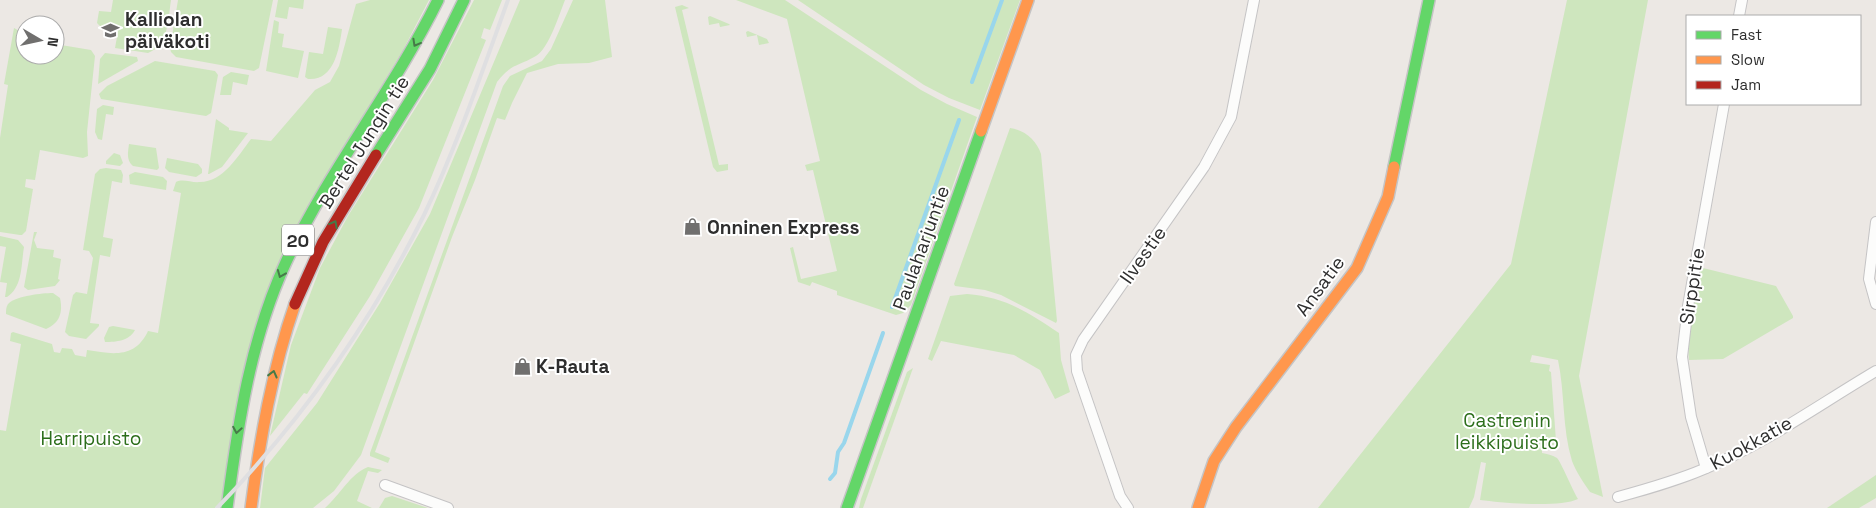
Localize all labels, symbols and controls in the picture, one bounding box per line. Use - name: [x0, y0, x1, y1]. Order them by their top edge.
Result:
- place label: Kalliolan päiväkoti: [125, 7, 210, 54]
- north arrow: [15, 15, 65, 65]
- legend: [1686, 15, 1861, 105]
- school or university icon: Kalliolan päiväkoti: [101, 20, 121, 40]
- text: Fast: [1731, 25, 1762, 44]
- text: N: [43, 36, 62, 48]
- one-way arrow: [412, 38, 422, 47]
- text: Slow: [1731, 50, 1765, 69]
- street label: Bertel Jungin tie: [313, 71, 415, 213]
- text: Jam: [1731, 75, 1761, 94]
- street label: Paulaharjuntie: [887, 182, 955, 314]
- place label: Onninen Express: [707, 215, 860, 240]
- shop icon: Onninen Express: [683, 217, 703, 237]
- one-way arrow: [328, 220, 338, 229]
- street label: Ilvestie: [1114, 221, 1172, 289]
- road number: 20: [282, 224, 314, 256]
- street label: Sirppitie: [1674, 246, 1710, 326]
- street label: Ansatie: [1290, 251, 1350, 321]
- one-way arrow: [277, 269, 288, 278]
- place label: K-Rauta: [536, 354, 609, 379]
- shop icon: K-Rauta: [512, 356, 532, 376]
- one-way arrow: [267, 369, 278, 378]
- park label: Castrenin leikkipuisto: [1455, 408, 1559, 455]
- street label: Kuokkatie: [1706, 410, 1796, 476]
- park label: Harripuisto: [41, 426, 141, 451]
- one-way arrow: [233, 426, 243, 435]

